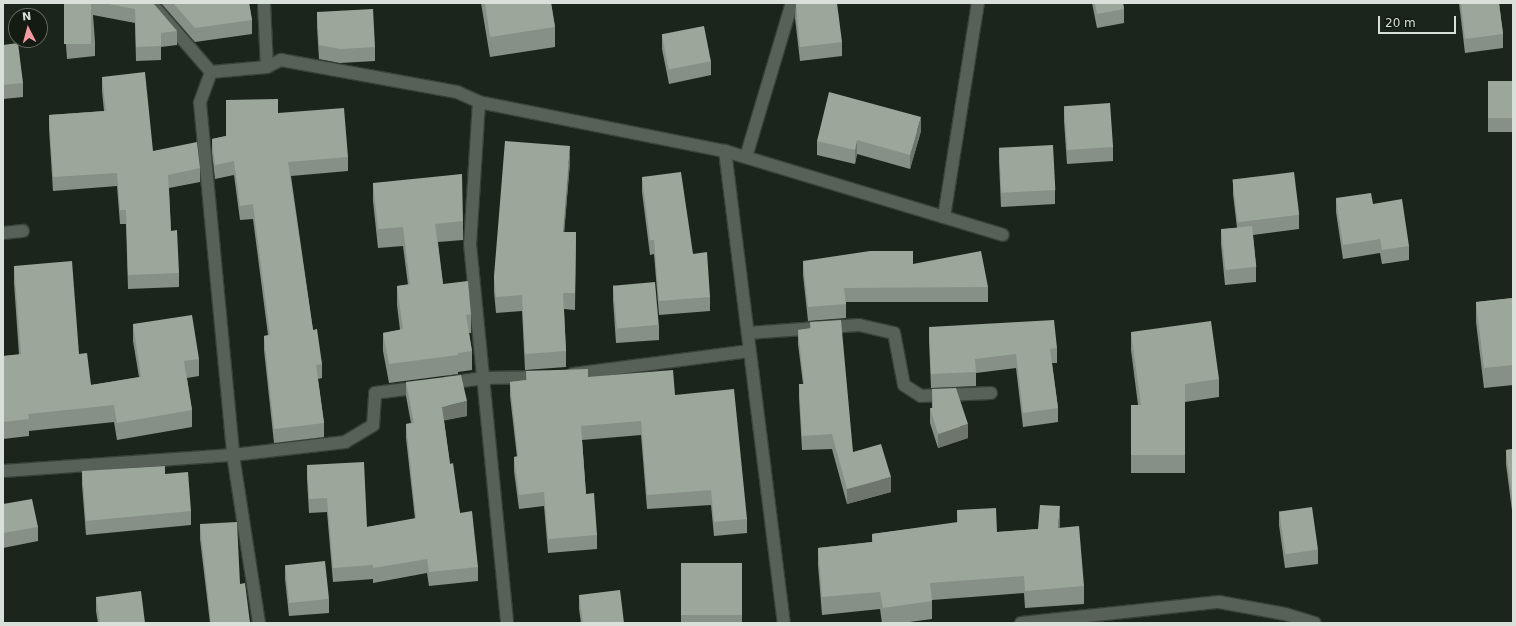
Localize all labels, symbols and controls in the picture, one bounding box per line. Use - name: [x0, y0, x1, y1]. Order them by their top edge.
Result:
- north arrow: [8, 8, 48, 48]
- scale bar: [1380, 8, 1458, 34]
- text: N: [22, 10, 32, 24]
- text: 20 m: [1385, 16, 1416, 30]

